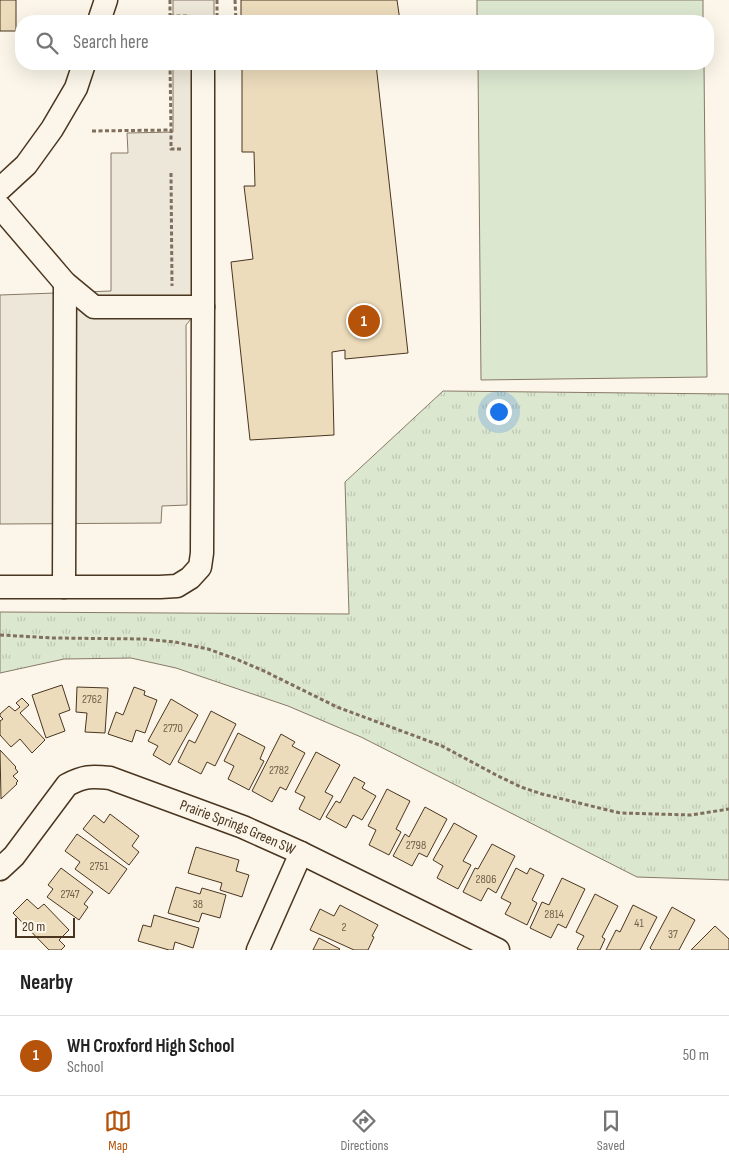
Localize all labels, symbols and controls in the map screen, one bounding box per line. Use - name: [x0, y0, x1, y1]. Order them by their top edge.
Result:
- search box: [15, 15, 714, 70]
- icon: search: [33, 29, 61, 57]
- text: Search here: [73, 31, 149, 54]
- pin: 1: [348, 302, 380, 340]
- your location: [486, 399, 512, 425]
- house number: 2762: [82, 692, 102, 707]
- house number: 2770: [163, 721, 183, 736]
- house number: 2782: [269, 763, 289, 778]
- street label: Prairie Springs Green SW: [177, 796, 299, 859]
- house number: 2798: [406, 838, 426, 853]
- house number: 2751: [90, 859, 109, 874]
- house number: 2806: [476, 872, 496, 887]
- house number: 2747: [61, 887, 80, 902]
- house number: 38: [193, 897, 203, 912]
- house number: 2814: [544, 907, 564, 922]
- scale bar: [15, 915, 75, 938]
- house number: 41: [634, 916, 644, 931]
- text: 20 m: [22, 918, 45, 935]
- house number: 2: [342, 920, 347, 935]
- house number: 37: [668, 927, 678, 942]
- text: Nearby: [20, 970, 73, 995]
- text: WH Croxford High School: [67, 1035, 234, 1058]
- text: 1: [33, 1046, 39, 1065]
- text: 50 m: [683, 1046, 709, 1065]
- text: School: [67, 1058, 103, 1077]
- tab: Map: [104, 1107, 132, 1154]
- tab: Directions: [340, 1107, 389, 1154]
- tab: Saved: [597, 1107, 625, 1154]

